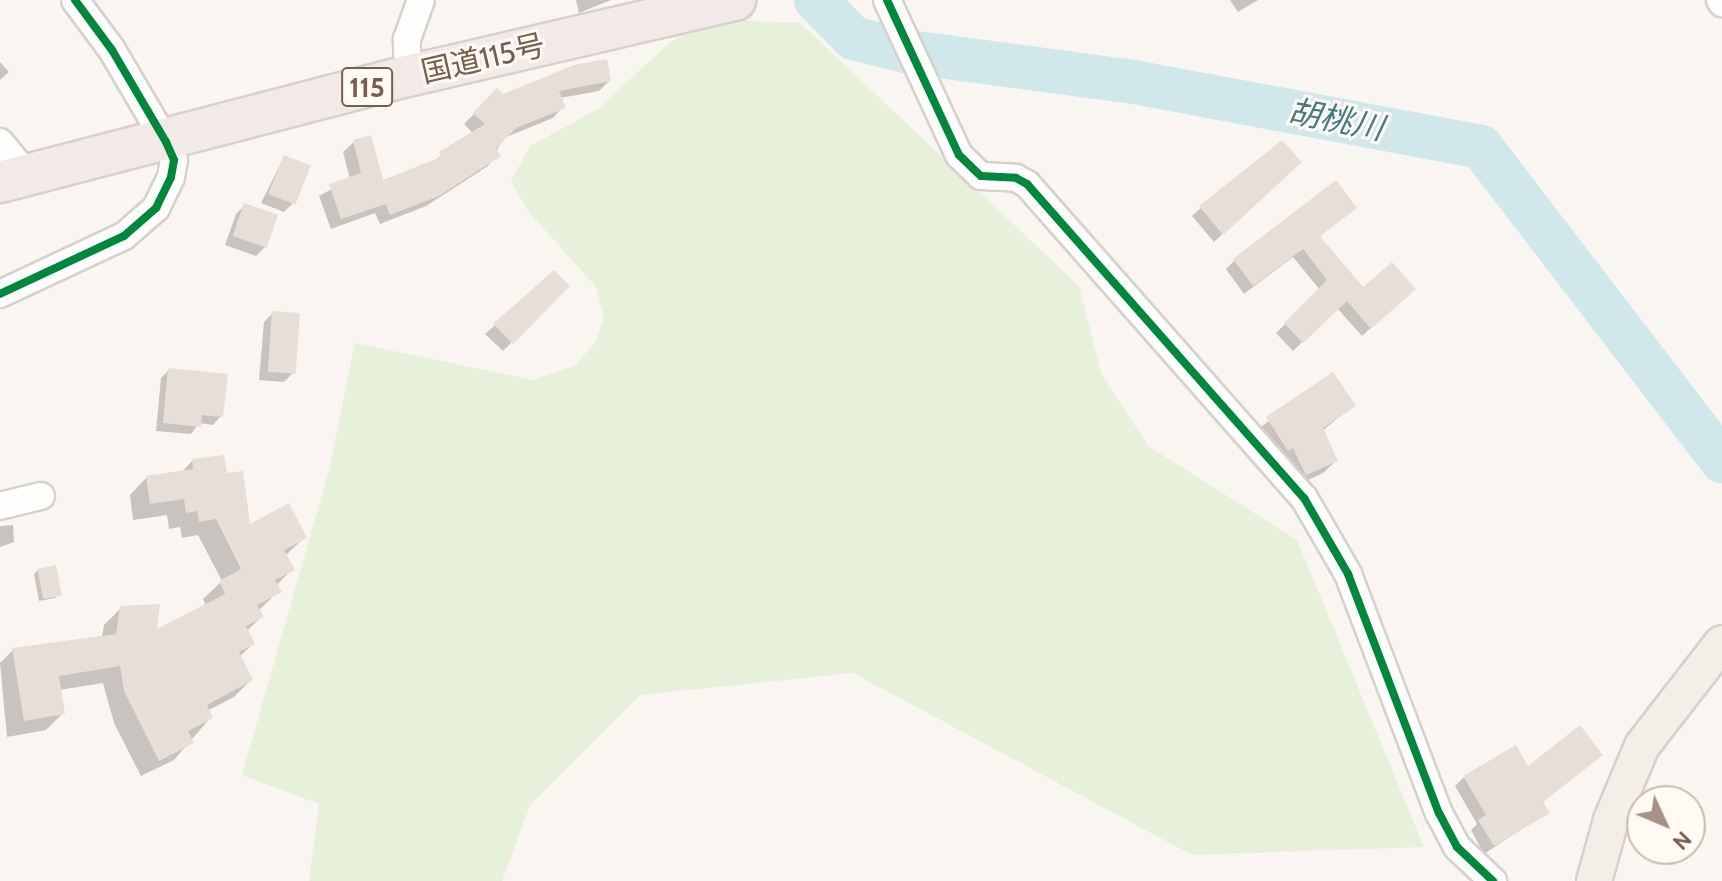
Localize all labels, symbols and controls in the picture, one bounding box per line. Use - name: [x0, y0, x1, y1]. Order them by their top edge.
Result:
- street label: 国道115号: [418, 27, 548, 91]
- road number: 115: [341, 63, 393, 111]
- water label: 胡桃川: [1285, 92, 1387, 148]
- north arrow: [1626, 785, 1706, 865]
- text: N: [1667, 826, 1697, 856]

